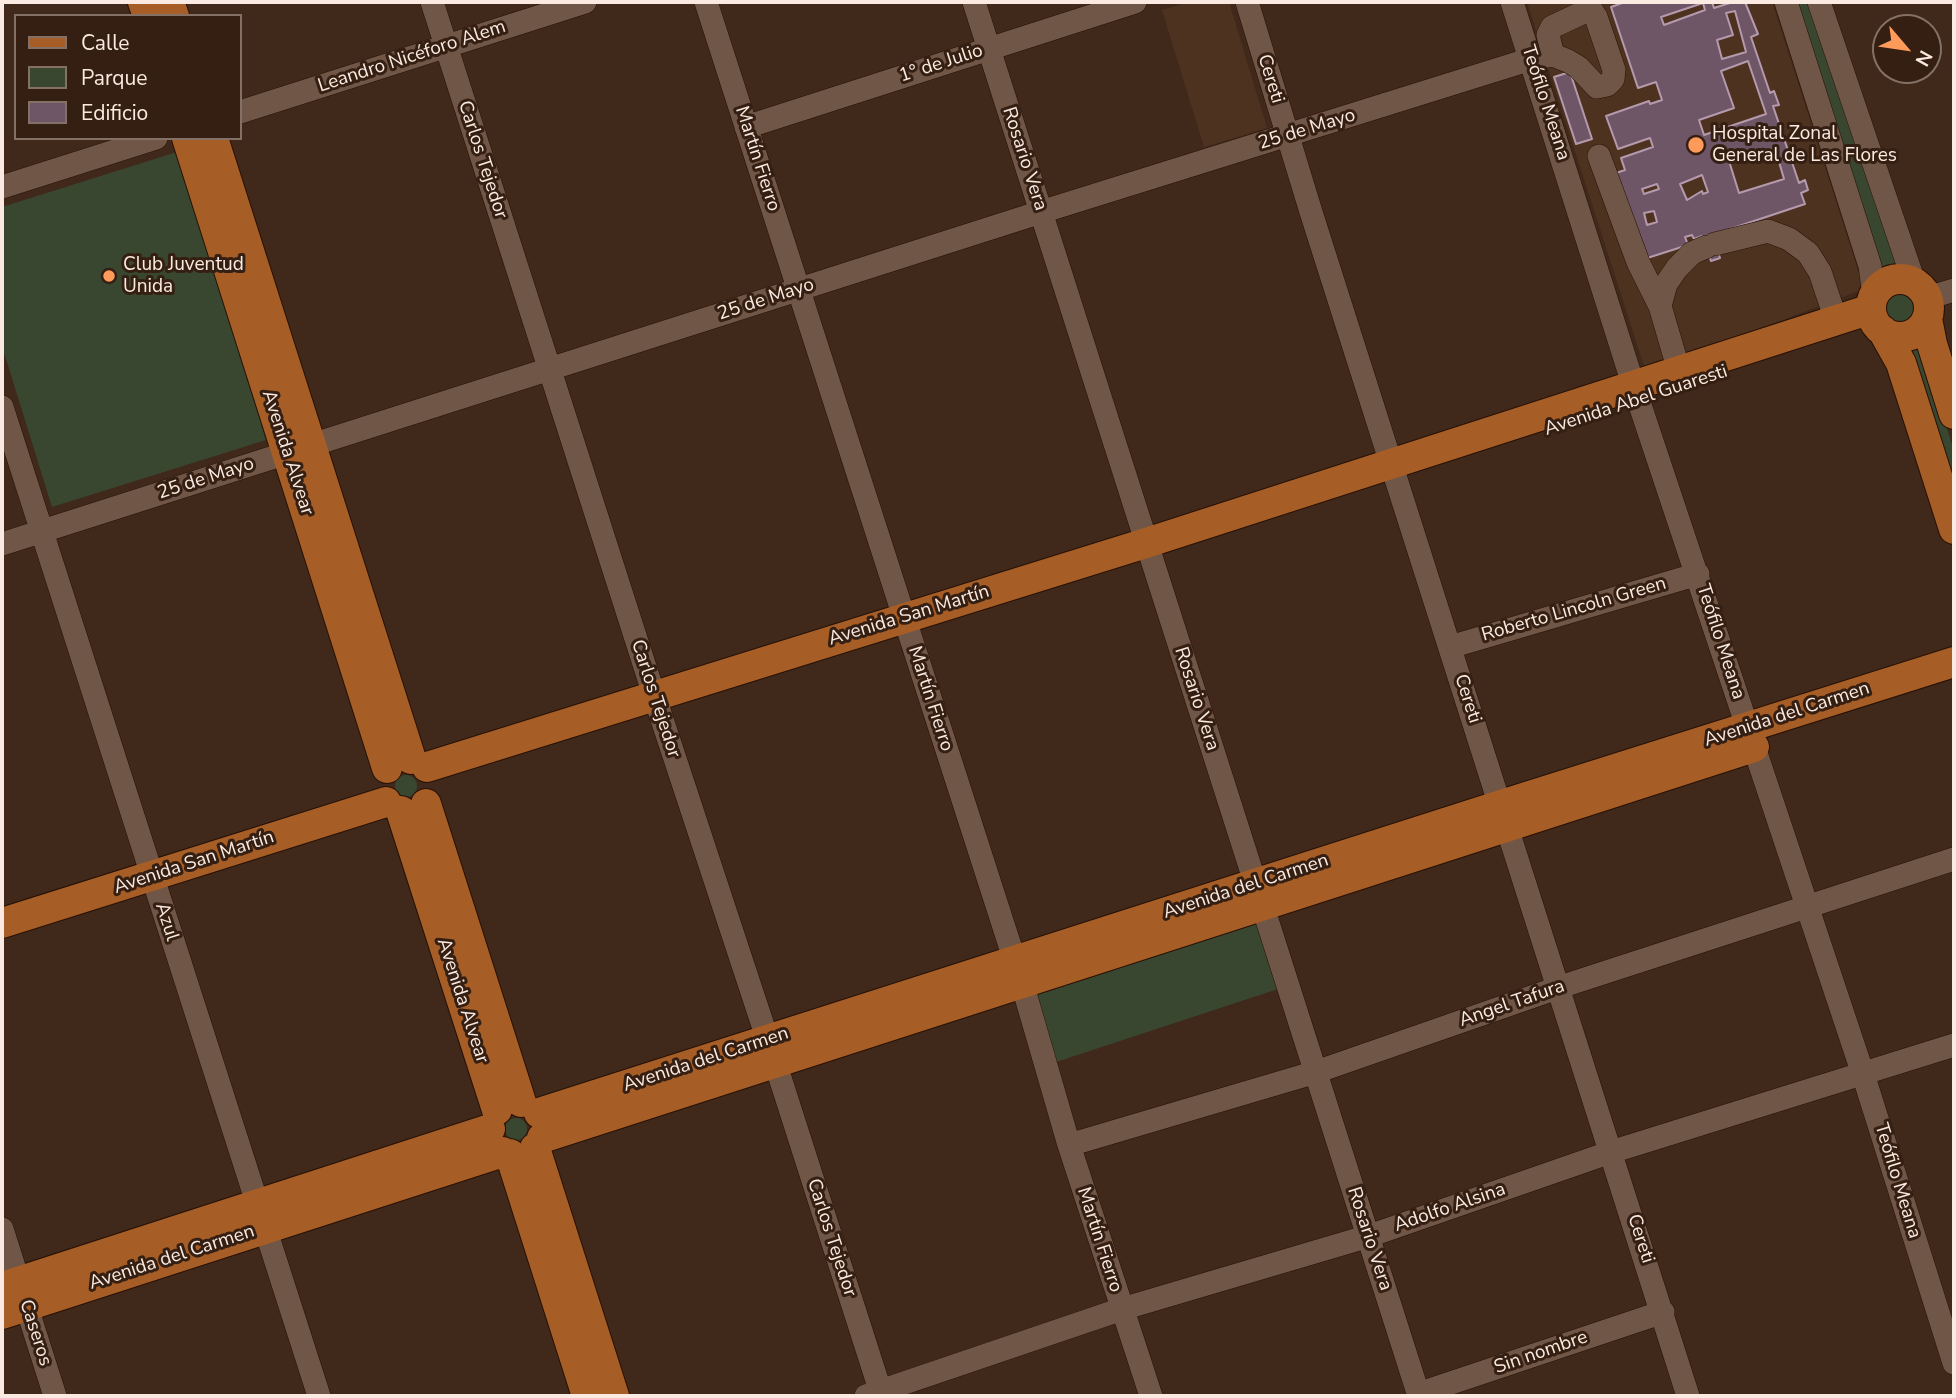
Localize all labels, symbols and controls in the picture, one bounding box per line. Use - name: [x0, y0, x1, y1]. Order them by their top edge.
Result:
- legend: [14, 14, 242, 140]
- north arrow: [1872, 14, 1942, 84]
- street label: Leandro Nicéforo Alem: [315, 16, 509, 98]
- text: Calle: [81, 29, 129, 57]
- street label: 1° de Julio: [896, 40, 986, 88]
- street label: Teófilo Meana: [1516, 43, 1574, 163]
- text: N: [1909, 46, 1938, 71]
- street label: Cereti: [1252, 52, 1288, 106]
- text: Parque: [81, 64, 148, 92]
- street label: Carlos Tejedor: [452, 98, 512, 222]
- text: Edificio: [81, 99, 148, 127]
- street label: Martín Fierro: [729, 103, 785, 215]
- street label: Rosario Vera: [997, 104, 1051, 214]
- street label: 25 de Mayo: [1256, 104, 1358, 156]
- place label: Hospital Zonal General de Las Flores: [1712, 123, 1897, 167]
- marker: Hospital Zonal General de Las Flores: [1686, 135, 1706, 155]
- place label: Club Juventud Unida: [123, 254, 244, 298]
- marker: Club Juventud Unida: [101, 268, 117, 284]
- street label: 25 de Mayo: [715, 274, 817, 326]
- street label: Avenida Abel Guaresti: [1542, 361, 1730, 441]
- street label: Avenida Alvear: [256, 388, 318, 518]
- street label: 25 de Mayo: [155, 453, 257, 505]
- street label: Roberto Lincoln Green: [1479, 573, 1669, 647]
- street label: Avenida San Martín: [826, 581, 992, 651]
- street label: Teófilo Meana: [1691, 582, 1749, 702]
- street label: Carlos Tejedor: [625, 637, 685, 761]
- street label: Martín Fierro: [902, 643, 958, 755]
- street label: Rosario Vera: [1169, 644, 1223, 754]
- street label: Cereti: [1448, 672, 1486, 726]
- street label: Avenida del Carmen: [1701, 677, 1873, 753]
- street label: Avenida San Martín: [111, 826, 277, 900]
- street label: Avenida del Carmen: [1160, 849, 1332, 925]
- street label: Azul: [149, 900, 183, 944]
- street label: Avenida Alvear: [431, 936, 493, 1066]
- street label: Angel Tafura: [1456, 975, 1568, 1033]
- street label: Avenida del Carmen: [620, 1022, 792, 1098]
- street label: Teófilo Meana: [1869, 1121, 1925, 1241]
- street label: Carlos Tejedor: [801, 1176, 861, 1300]
- street label: Adolfo Alsina: [1391, 1178, 1509, 1238]
- street label: Martín Fierro: [1071, 1184, 1127, 1296]
- street label: Rosario Vera: [1342, 1184, 1396, 1294]
- street label: Cereti: [1621, 1212, 1659, 1266]
- street label: Avenida del Carmen: [86, 1220, 258, 1296]
- street label: Caseros: [14, 1297, 56, 1369]
- street label: Sin nombre: [1491, 1326, 1591, 1380]

